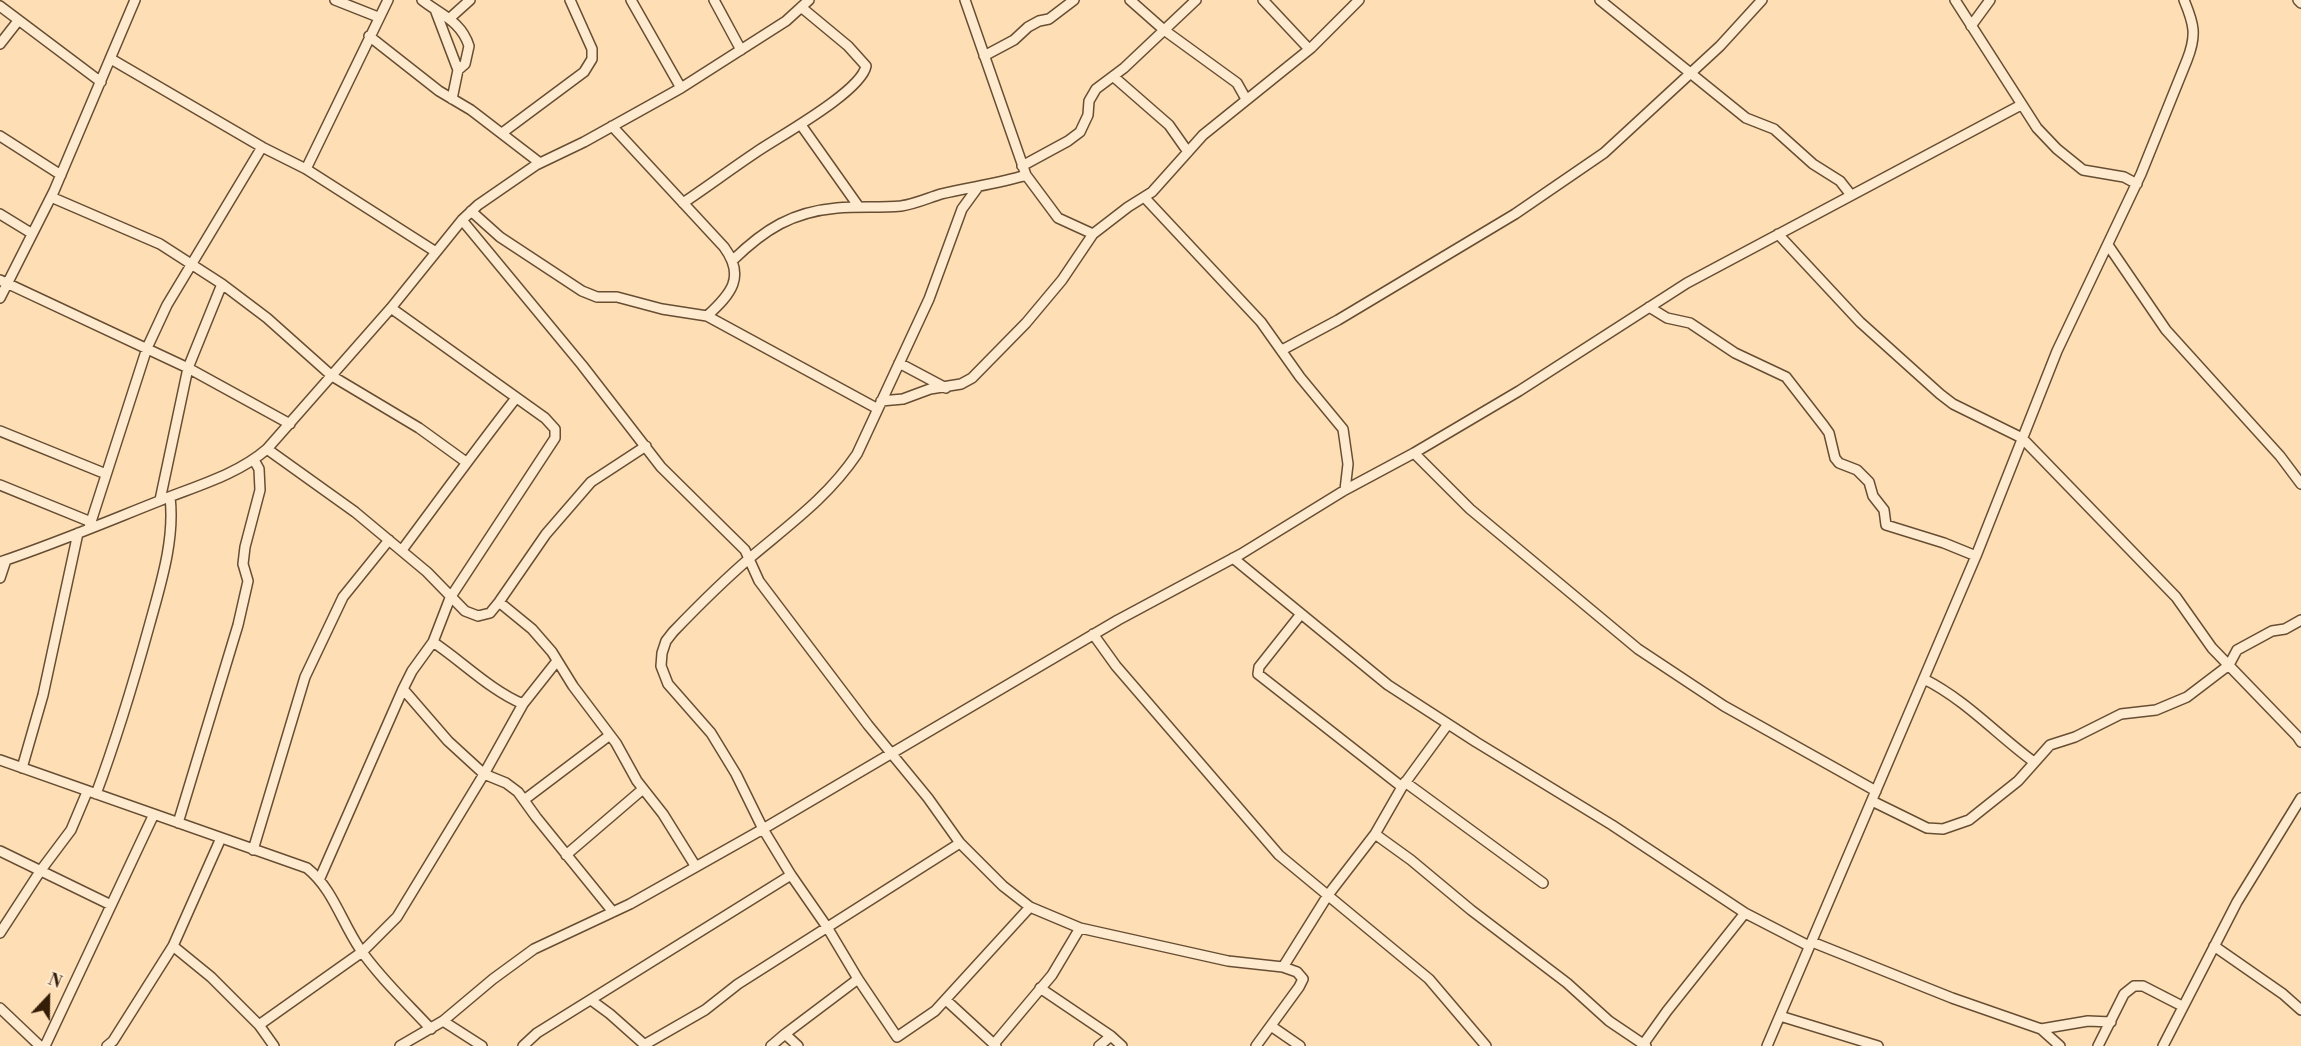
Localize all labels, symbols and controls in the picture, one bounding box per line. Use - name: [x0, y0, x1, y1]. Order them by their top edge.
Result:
- north arrow: [18, 968, 78, 1028]
- text: N: [45, 970, 64, 993]

